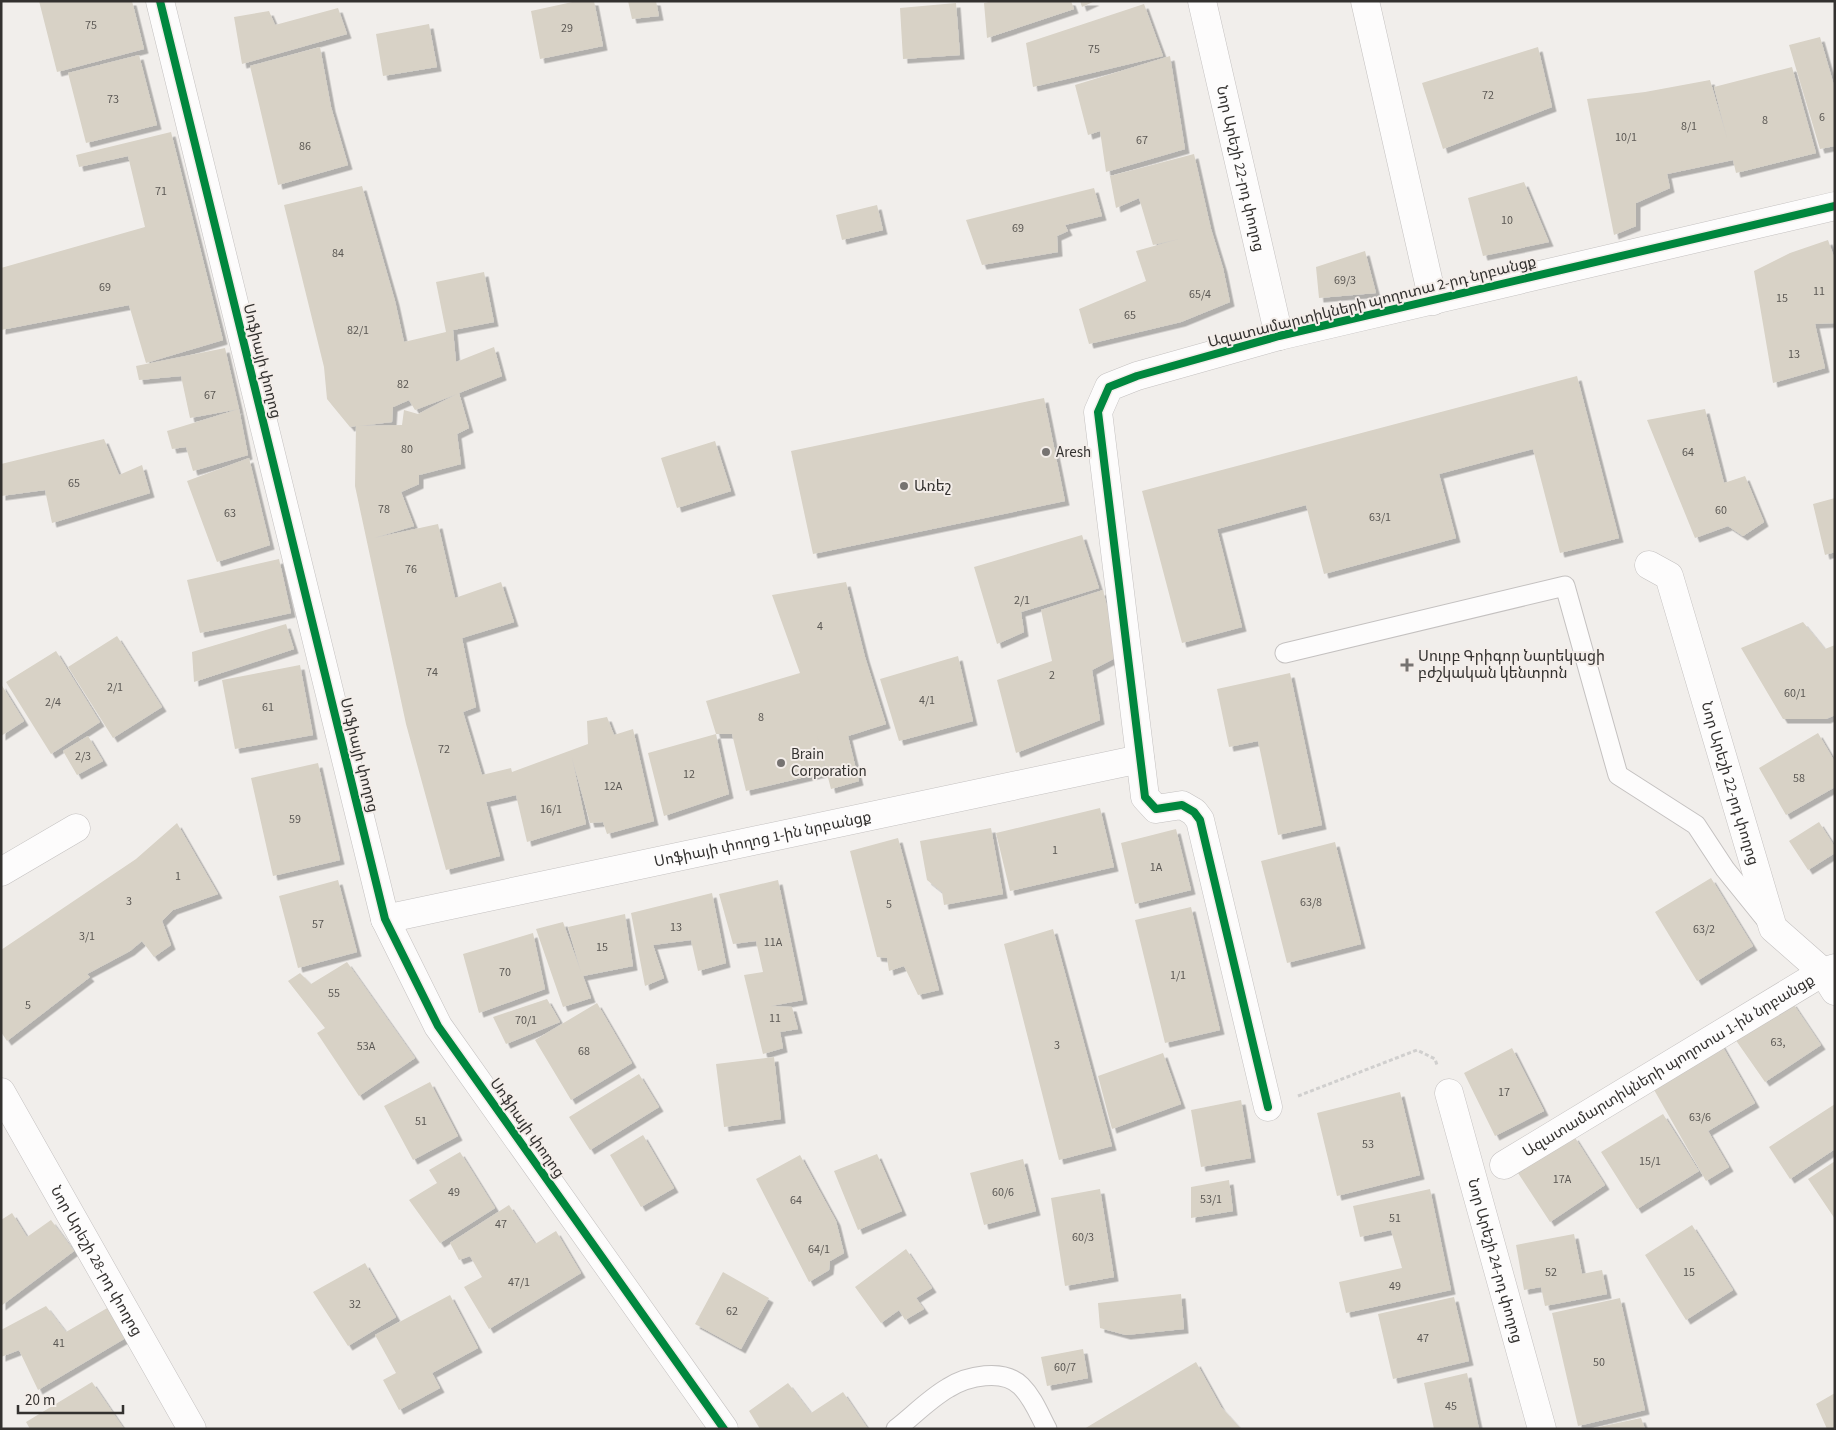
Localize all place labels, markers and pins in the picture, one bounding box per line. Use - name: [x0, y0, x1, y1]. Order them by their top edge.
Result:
- place label: Aresh: [1056, 442, 1091, 463]
- marker: Aresh: [1040, 446, 1052, 458]
- place label: Առեշ: [914, 476, 951, 497]
- marker: Առեշ: [898, 480, 910, 492]
- place label: Սուրբ Գրիգոր Նարեկացի բժշկական կենտրոն: [1418, 646, 1605, 684]
- marker: Սուրբ Գրիգոր Նարեկացի բժշկական կենտրոն: [1400, 658, 1414, 672]
- place label: Brain Corporation: [791, 744, 867, 782]
- marker: Brain Corporation: [775, 757, 787, 769]

